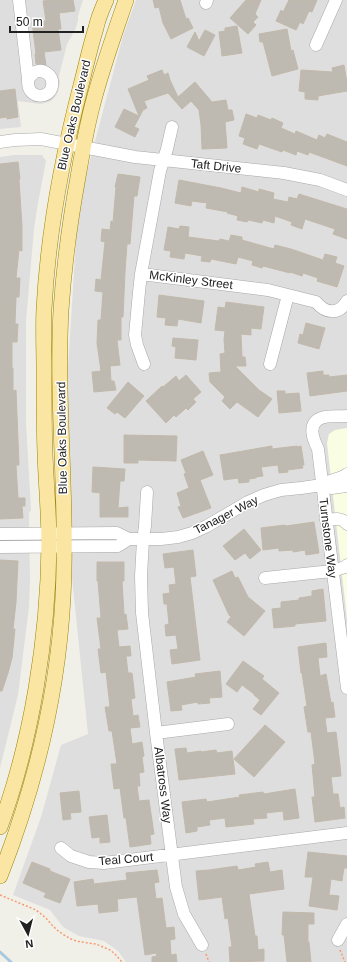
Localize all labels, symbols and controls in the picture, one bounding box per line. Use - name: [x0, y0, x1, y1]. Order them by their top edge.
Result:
- scale bar: [10, 8, 83, 34]
- text: 50 m: [16, 15, 43, 29]
- street label: Blue Oaks Boulevard: [54, 59, 94, 171]
- street label: Taft Drive: [190, 156, 242, 176]
- street label: McKinley Street: [148, 268, 234, 292]
- street label: Blue Oaks Boulevard: [54, 382, 70, 494]
- street label: Tanager Way: [192, 493, 260, 537]
- street label: Turnstone Way: [316, 497, 340, 579]
- street label: Albatross Way: [151, 746, 175, 824]
- street label: Teal Court: [98, 850, 155, 868]
- north arrow: [8, 914, 48, 954]
- text: N: [24, 937, 34, 950]

